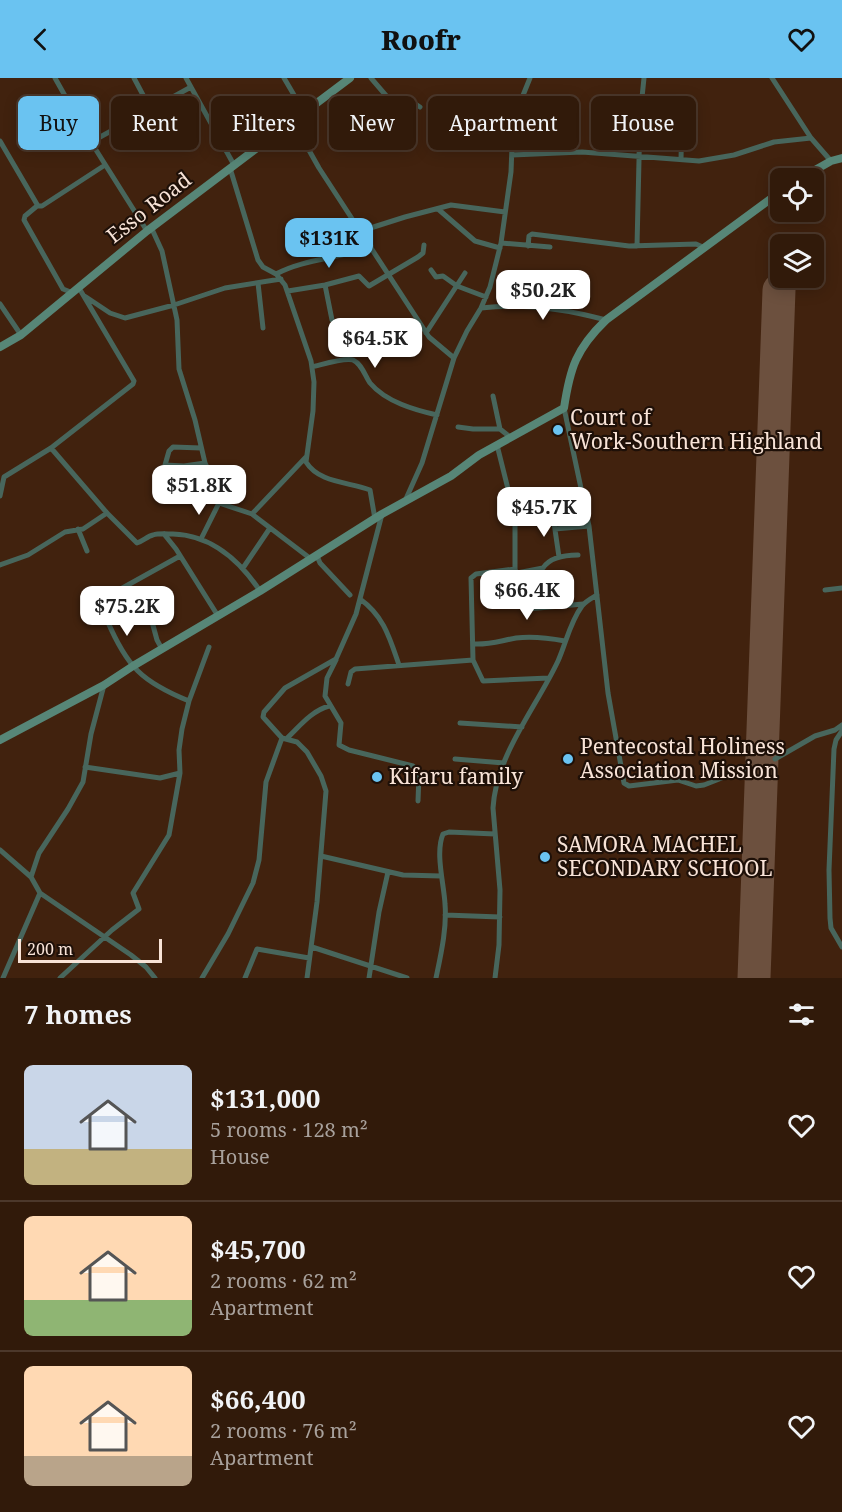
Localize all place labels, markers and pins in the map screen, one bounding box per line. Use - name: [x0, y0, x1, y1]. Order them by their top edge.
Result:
- pin: $131K: [287, 218, 371, 269]
- pin: $50.2K: [494, 270, 592, 321]
- pin: $64.5K: [326, 318, 424, 369]
- place label: Court of Work-Southern Highland: [570, 403, 822, 455]
- marker: Court of Work-Southern Highland: [551, 423, 565, 437]
- pin: $51.8K: [150, 465, 248, 516]
- pin: $45.7K: [495, 487, 593, 538]
- pin: $66.4K: [478, 570, 576, 621]
- pin: $75.2K: [78, 586, 176, 637]
- place label: Pentecostal Holiness Association Mission: [580, 732, 785, 784]
- marker: Pentecostal Holiness Association Mission: [561, 752, 575, 766]
- place label: Kifaru family: [389, 762, 523, 790]
- marker: Kifaru family: [370, 770, 384, 784]
- place label: SAMORA MACHEL SECONDARY SCHOOL: [557, 830, 773, 882]
- marker: SAMORA MACHEL SECONDARY SCHOOL: [538, 850, 552, 864]

